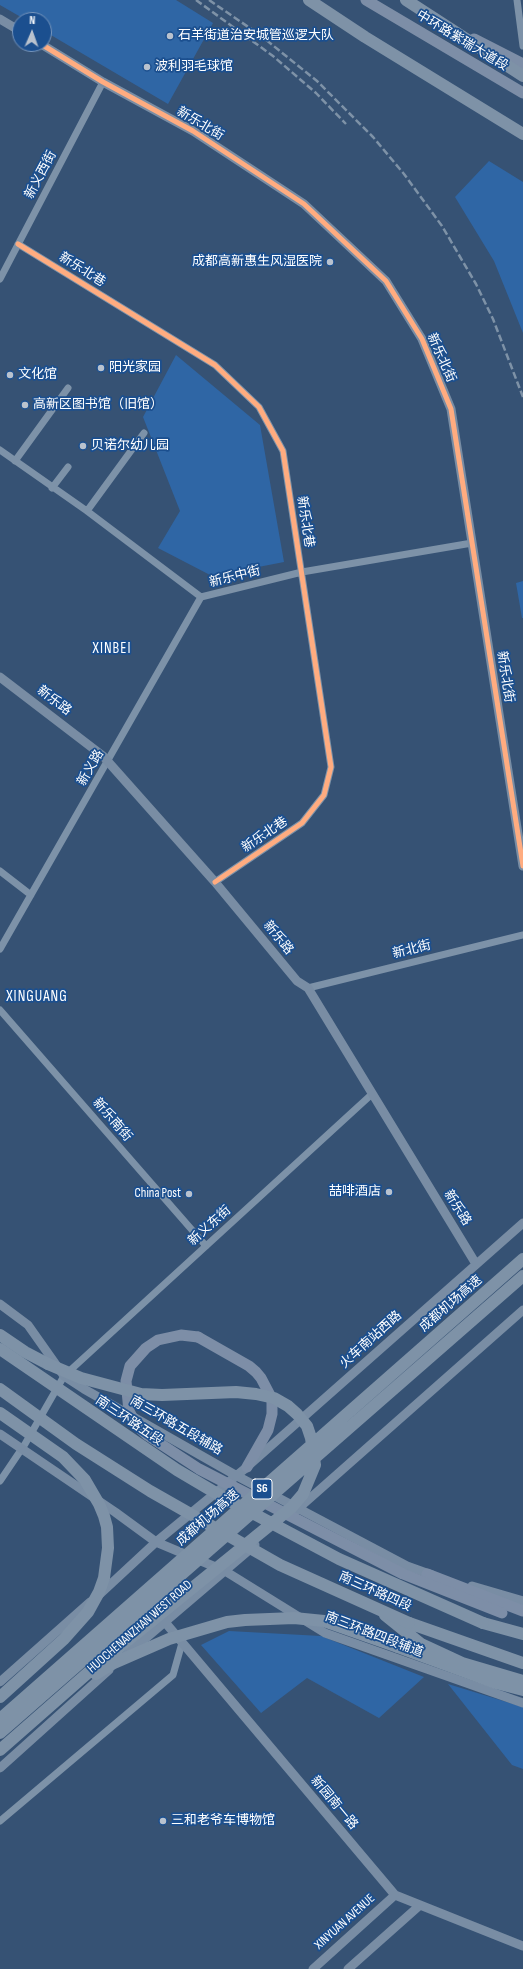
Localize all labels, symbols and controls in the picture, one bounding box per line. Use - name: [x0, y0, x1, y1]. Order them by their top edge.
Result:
- street label: 中环路紫瑞大道段: [413, 8, 511, 74]
- north arrow: [12, 12, 52, 52]
- text: N: [29, 14, 36, 27]
- place label: 石羊街道治安城管巡逻大队: [178, 28, 334, 44]
- marker: 石羊街道治安城管巡逻大队: [165, 31, 175, 41]
- place label: 波利羽毛球馆: [155, 59, 233, 75]
- marker: 波利羽毛球馆: [142, 62, 152, 72]
- street label: 新乐北街: [174, 104, 226, 144]
- street label: 新义西街: [22, 148, 60, 202]
- street label: 新乐北巷: [56, 250, 108, 290]
- place label: 成都高新惠生风湿医院: [192, 254, 322, 270]
- marker: 成都高新惠生风湿医院: [325, 257, 335, 267]
- street label: 新乐北街: [423, 331, 459, 385]
- place label: 阳光家园: [109, 360, 161, 376]
- marker: 阳光家园: [96, 363, 106, 373]
- place label: 文化馆: [18, 367, 57, 383]
- marker: 文化馆: [5, 370, 15, 380]
- place label: 高新区图书馆（旧馆）: [33, 397, 163, 413]
- marker: 高新区图书馆（旧馆）: [20, 400, 30, 410]
- place label: 贝诺尔幼儿园: [91, 438, 169, 454]
- marker: 贝诺尔幼儿园: [78, 441, 88, 451]
- street label: 新乐北巷: [293, 495, 317, 549]
- street label: 新乐中街: [208, 563, 262, 591]
- district label: XINBEI: [93, 640, 131, 658]
- street label: 新乐北街: [493, 650, 517, 704]
- street label: 新乐路: [34, 683, 74, 719]
- street label: 新义路: [74, 747, 108, 789]
- street label: 新乐北巷: [239, 814, 291, 856]
- street label: 新乐路: [260, 918, 296, 958]
- street label: 新北街: [391, 938, 433, 962]
- district label: XINGUANG: [6, 988, 68, 1006]
- street label: 新乐南街: [89, 1095, 135, 1145]
- place label: 喆啡酒店: [329, 1184, 381, 1200]
- place label: China Post: [135, 1186, 181, 1202]
- marker: 喆啡酒店: [384, 1187, 394, 1197]
- street label: 新乐路: [440, 1187, 474, 1229]
- marker: China Post: [184, 1189, 194, 1199]
- street label: 新义东街: [185, 1203, 235, 1249]
- street label: 成都机场高速: [416, 1273, 486, 1335]
- street label: 火车南站西路: [337, 1308, 405, 1372]
- street label: 南三环路五段: [92, 1393, 166, 1449]
- street label: 南三环路五段辅路: [127, 1393, 225, 1459]
- road number: S6: [252, 1479, 272, 1499]
- street label: 成都机场高速: [173, 1487, 243, 1549]
- street label: 南三环路四段: [336, 1569, 414, 1615]
- street label: HUOCHENANZHAN WEST ROAD: [84, 1577, 196, 1677]
- street label: 南三环路四段辅道: [323, 1609, 425, 1661]
- street label: 新园南一路: [307, 1773, 361, 1833]
- place label: 三和老爷车博物馆: [171, 1813, 275, 1829]
- marker: 三和老爷车博物馆: [158, 1816, 168, 1826]
- street label: XINYUAN AVENUE: [312, 1891, 378, 1953]

